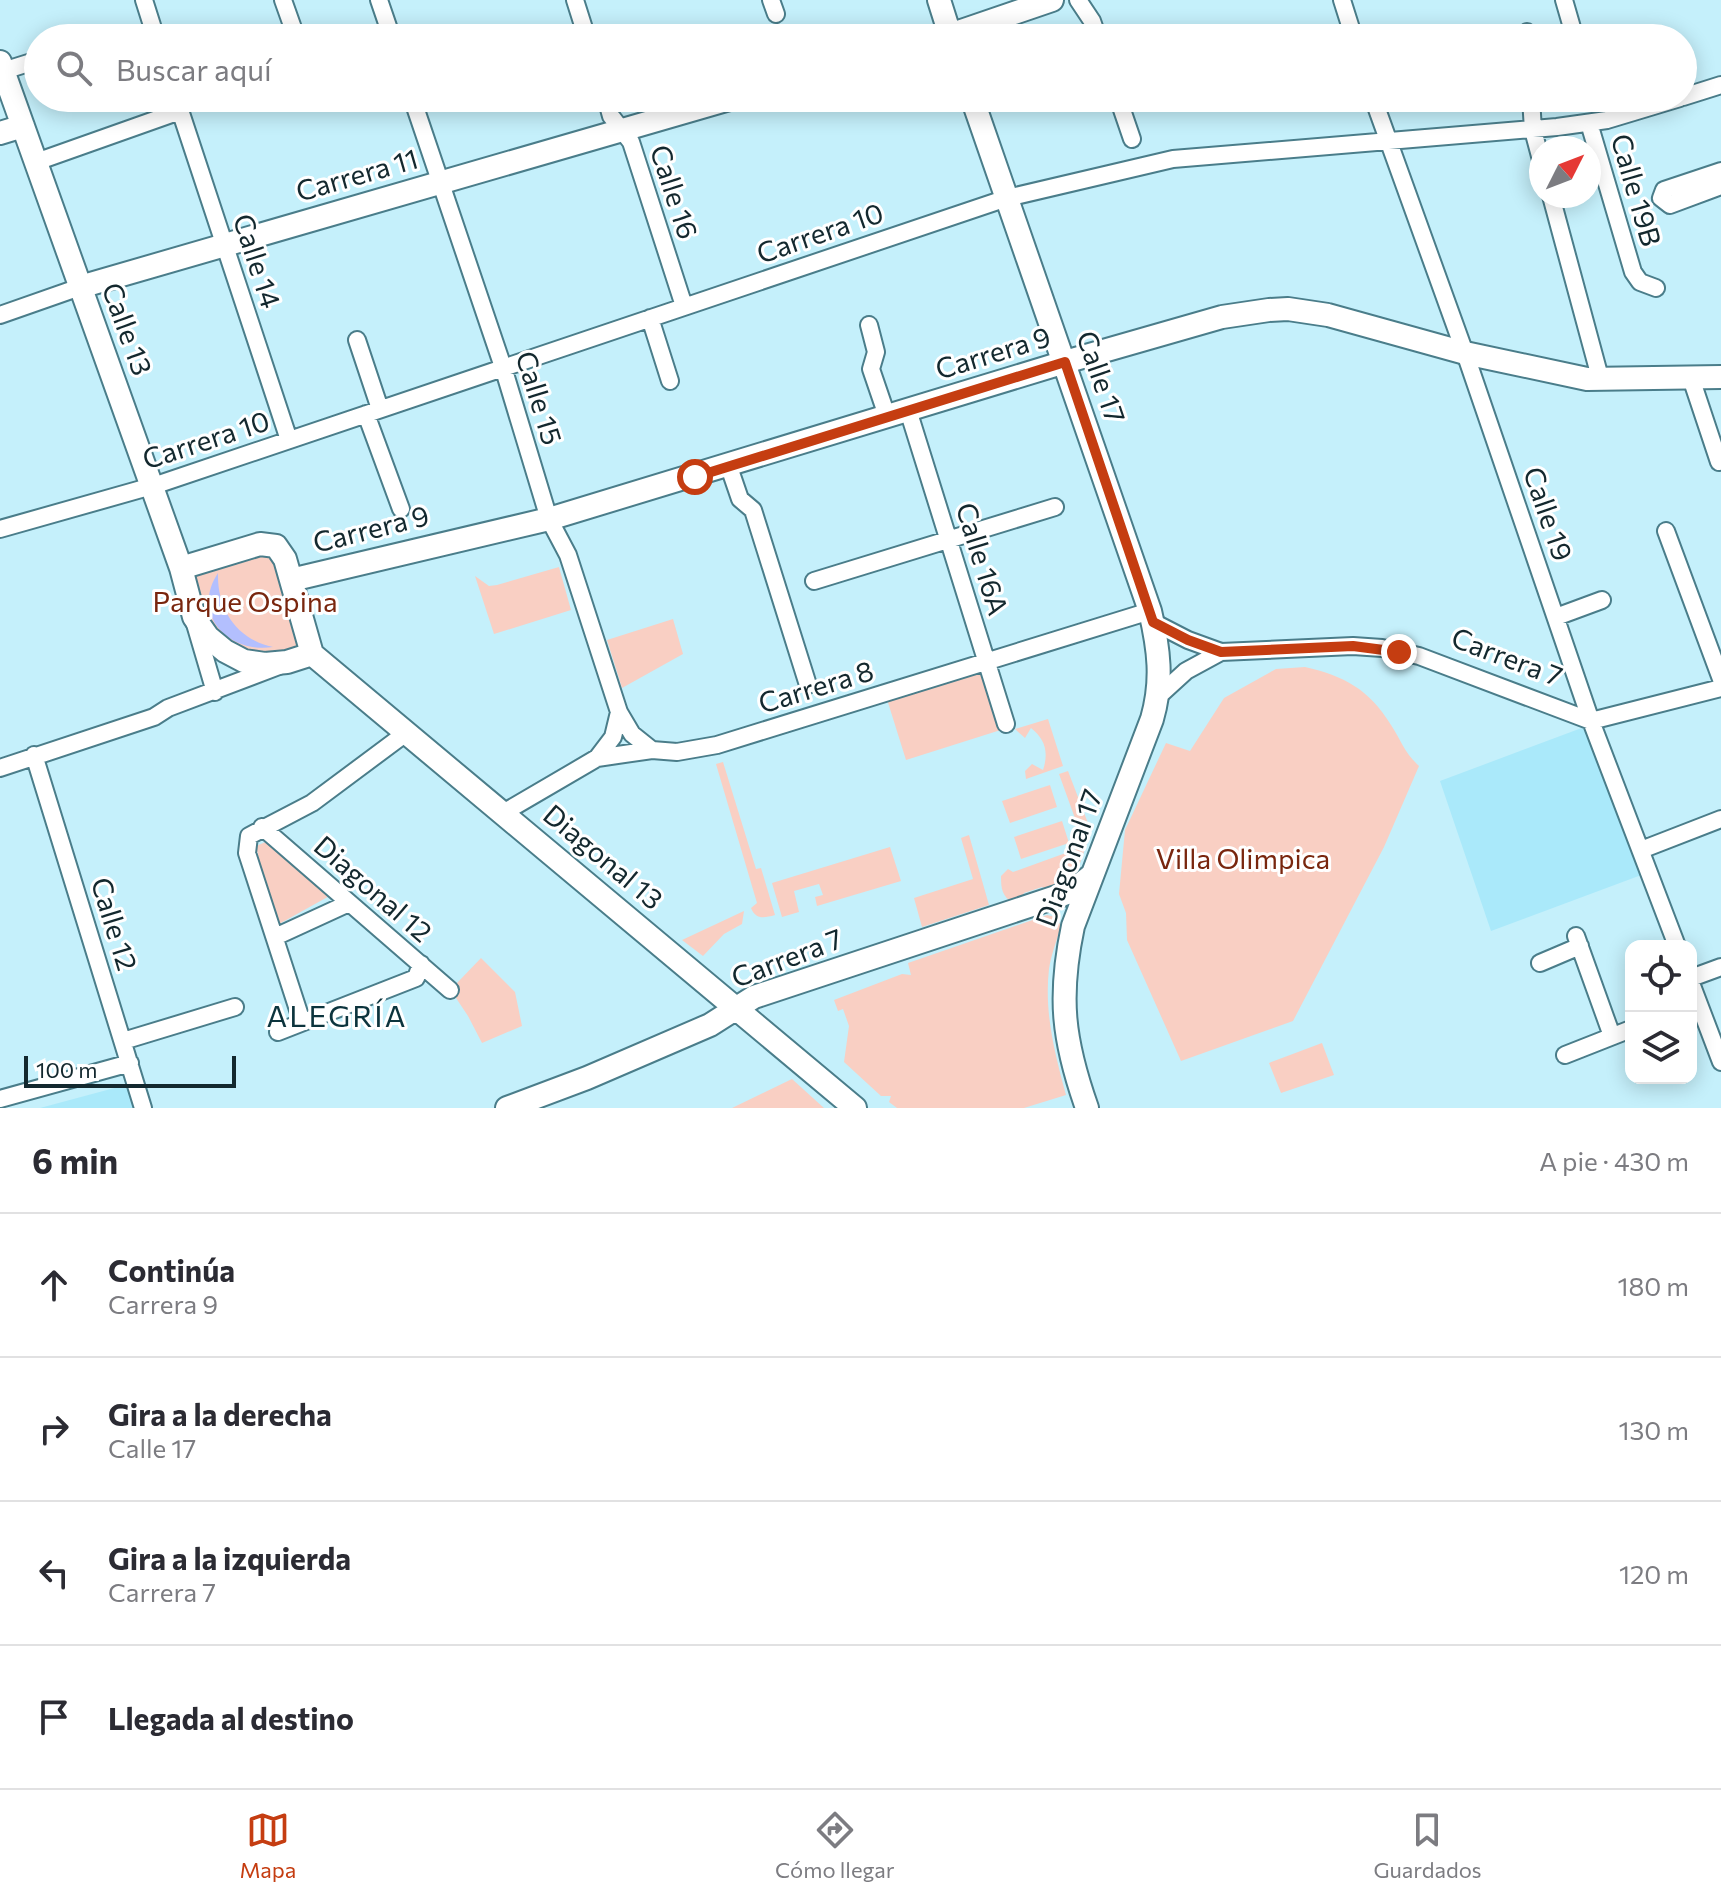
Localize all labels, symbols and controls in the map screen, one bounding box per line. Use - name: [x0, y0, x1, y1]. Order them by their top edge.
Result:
- search box: [24, 24, 1697, 112]
- icon: search: [52, 46, 96, 90]
- text: Buscar aquí: [116, 50, 272, 87]
- street label: Calle 19B: [1605, 130, 1669, 250]
- north arrow: [1529, 136, 1601, 208]
- street label: Carrera 11: [292, 140, 422, 208]
- street label: Calle 16: [644, 140, 706, 243]
- street label: Carrera 10: [752, 195, 887, 270]
- street label: Calle 14: [227, 209, 289, 312]
- street label: Calle 13: [96, 278, 160, 380]
- street label: Carrera 9: [931, 318, 1054, 386]
- street label: Calle 17: [1070, 326, 1133, 427]
- street label: Calle 15: [510, 347, 570, 449]
- street label: Carrera 10: [138, 403, 274, 476]
- route start: [677, 459, 713, 495]
- street label: Calle 19: [1517, 462, 1581, 565]
- street label: Carrera 9: [309, 497, 432, 559]
- street label: Calle 16A: [950, 498, 1016, 619]
- park label: Parque Ospina: [152, 584, 338, 618]
- street label: Carrera 7: [1447, 619, 1568, 693]
- route end: [1381, 634, 1417, 670]
- street label: Carrera 8: [754, 652, 877, 720]
- street label: Diagonal 17: [1027, 784, 1109, 931]
- street label: Diagonal 13: [537, 797, 670, 916]
- street label: Diagonal 12: [308, 828, 439, 949]
- park label: Villa Olimpica: [1156, 841, 1330, 875]
- street label: Calle 12: [85, 873, 145, 974]
- street label: Carrera 7: [726, 920, 847, 994]
- map controls: [1625, 940, 1697, 1084]
- button: locate: [1625, 940, 1697, 1012]
- district label: ALEGRÍA: [267, 996, 407, 1033]
- button: layers: [1625, 1012, 1697, 1084]
- scale bar: [24, 1052, 236, 1088]
- text: 100 m: [36, 1056, 98, 1083]
- text: 6 min: [32, 1139, 118, 1181]
- text: A pie · 430 m: [1539, 1145, 1689, 1176]
- text: Continúa: [108, 1251, 235, 1288]
- icon: ahead: [32, 1263, 76, 1307]
- text: 180 m: [1617, 1270, 1689, 1301]
- text: Carrera 9: [108, 1288, 218, 1319]
- text: Gira a la derecha: [108, 1395, 332, 1432]
- icon: right: [32, 1407, 76, 1451]
- text: 130 m: [1618, 1414, 1689, 1445]
- text: Calle 17: [108, 1432, 196, 1463]
- text: Gira a la izquierda: [108, 1539, 351, 1576]
- icon: left: [32, 1551, 76, 1595]
- text: 120 m: [1619, 1558, 1689, 1589]
- text: Carrera 7: [108, 1576, 216, 1607]
- icon: arrive: [32, 1695, 76, 1739]
- text: Llegada al destino: [108, 1699, 354, 1736]
- tab: Mapa: [239, 1808, 296, 1883]
- tab: Cómo llegar: [775, 1808, 895, 1883]
- tab: Guardados: [1373, 1808, 1482, 1883]

